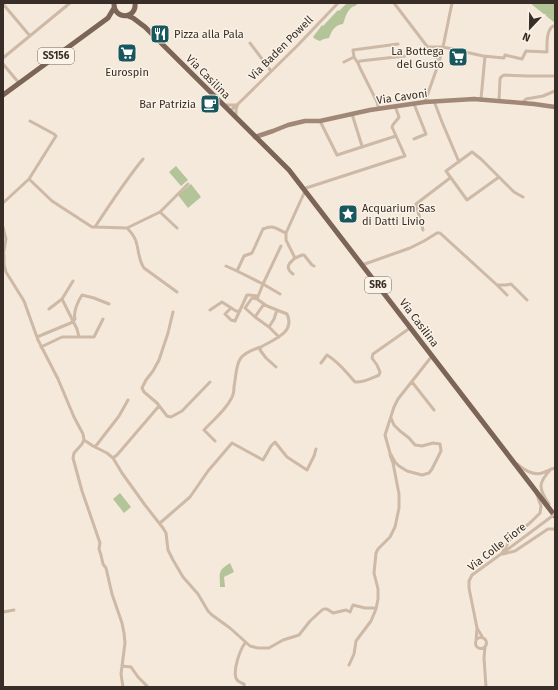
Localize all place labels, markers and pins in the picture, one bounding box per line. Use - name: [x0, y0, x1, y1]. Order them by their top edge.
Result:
- restaurant icon: Pizza alla Pala: [149, 23, 171, 45]
- place label: Pizza alla Pala: [174, 28, 244, 41]
- supermarket icon: Eurospin: [116, 42, 138, 64]
- place label: La Bottega del Gusto: [391, 45, 444, 71]
- supermarket icon: La Bottega del Gusto: [447, 46, 469, 68]
- place label: Eurospin: [105, 66, 149, 79]
- cafe icon: Bar Patrizia: [199, 93, 221, 115]
- place label: Bar Patrizia: [139, 98, 196, 111]
- place label: Acquarium Sas di Datti Livio: [362, 202, 435, 228]
- place icon: Acquarium Sas di Datti Livio: [337, 203, 359, 225]

